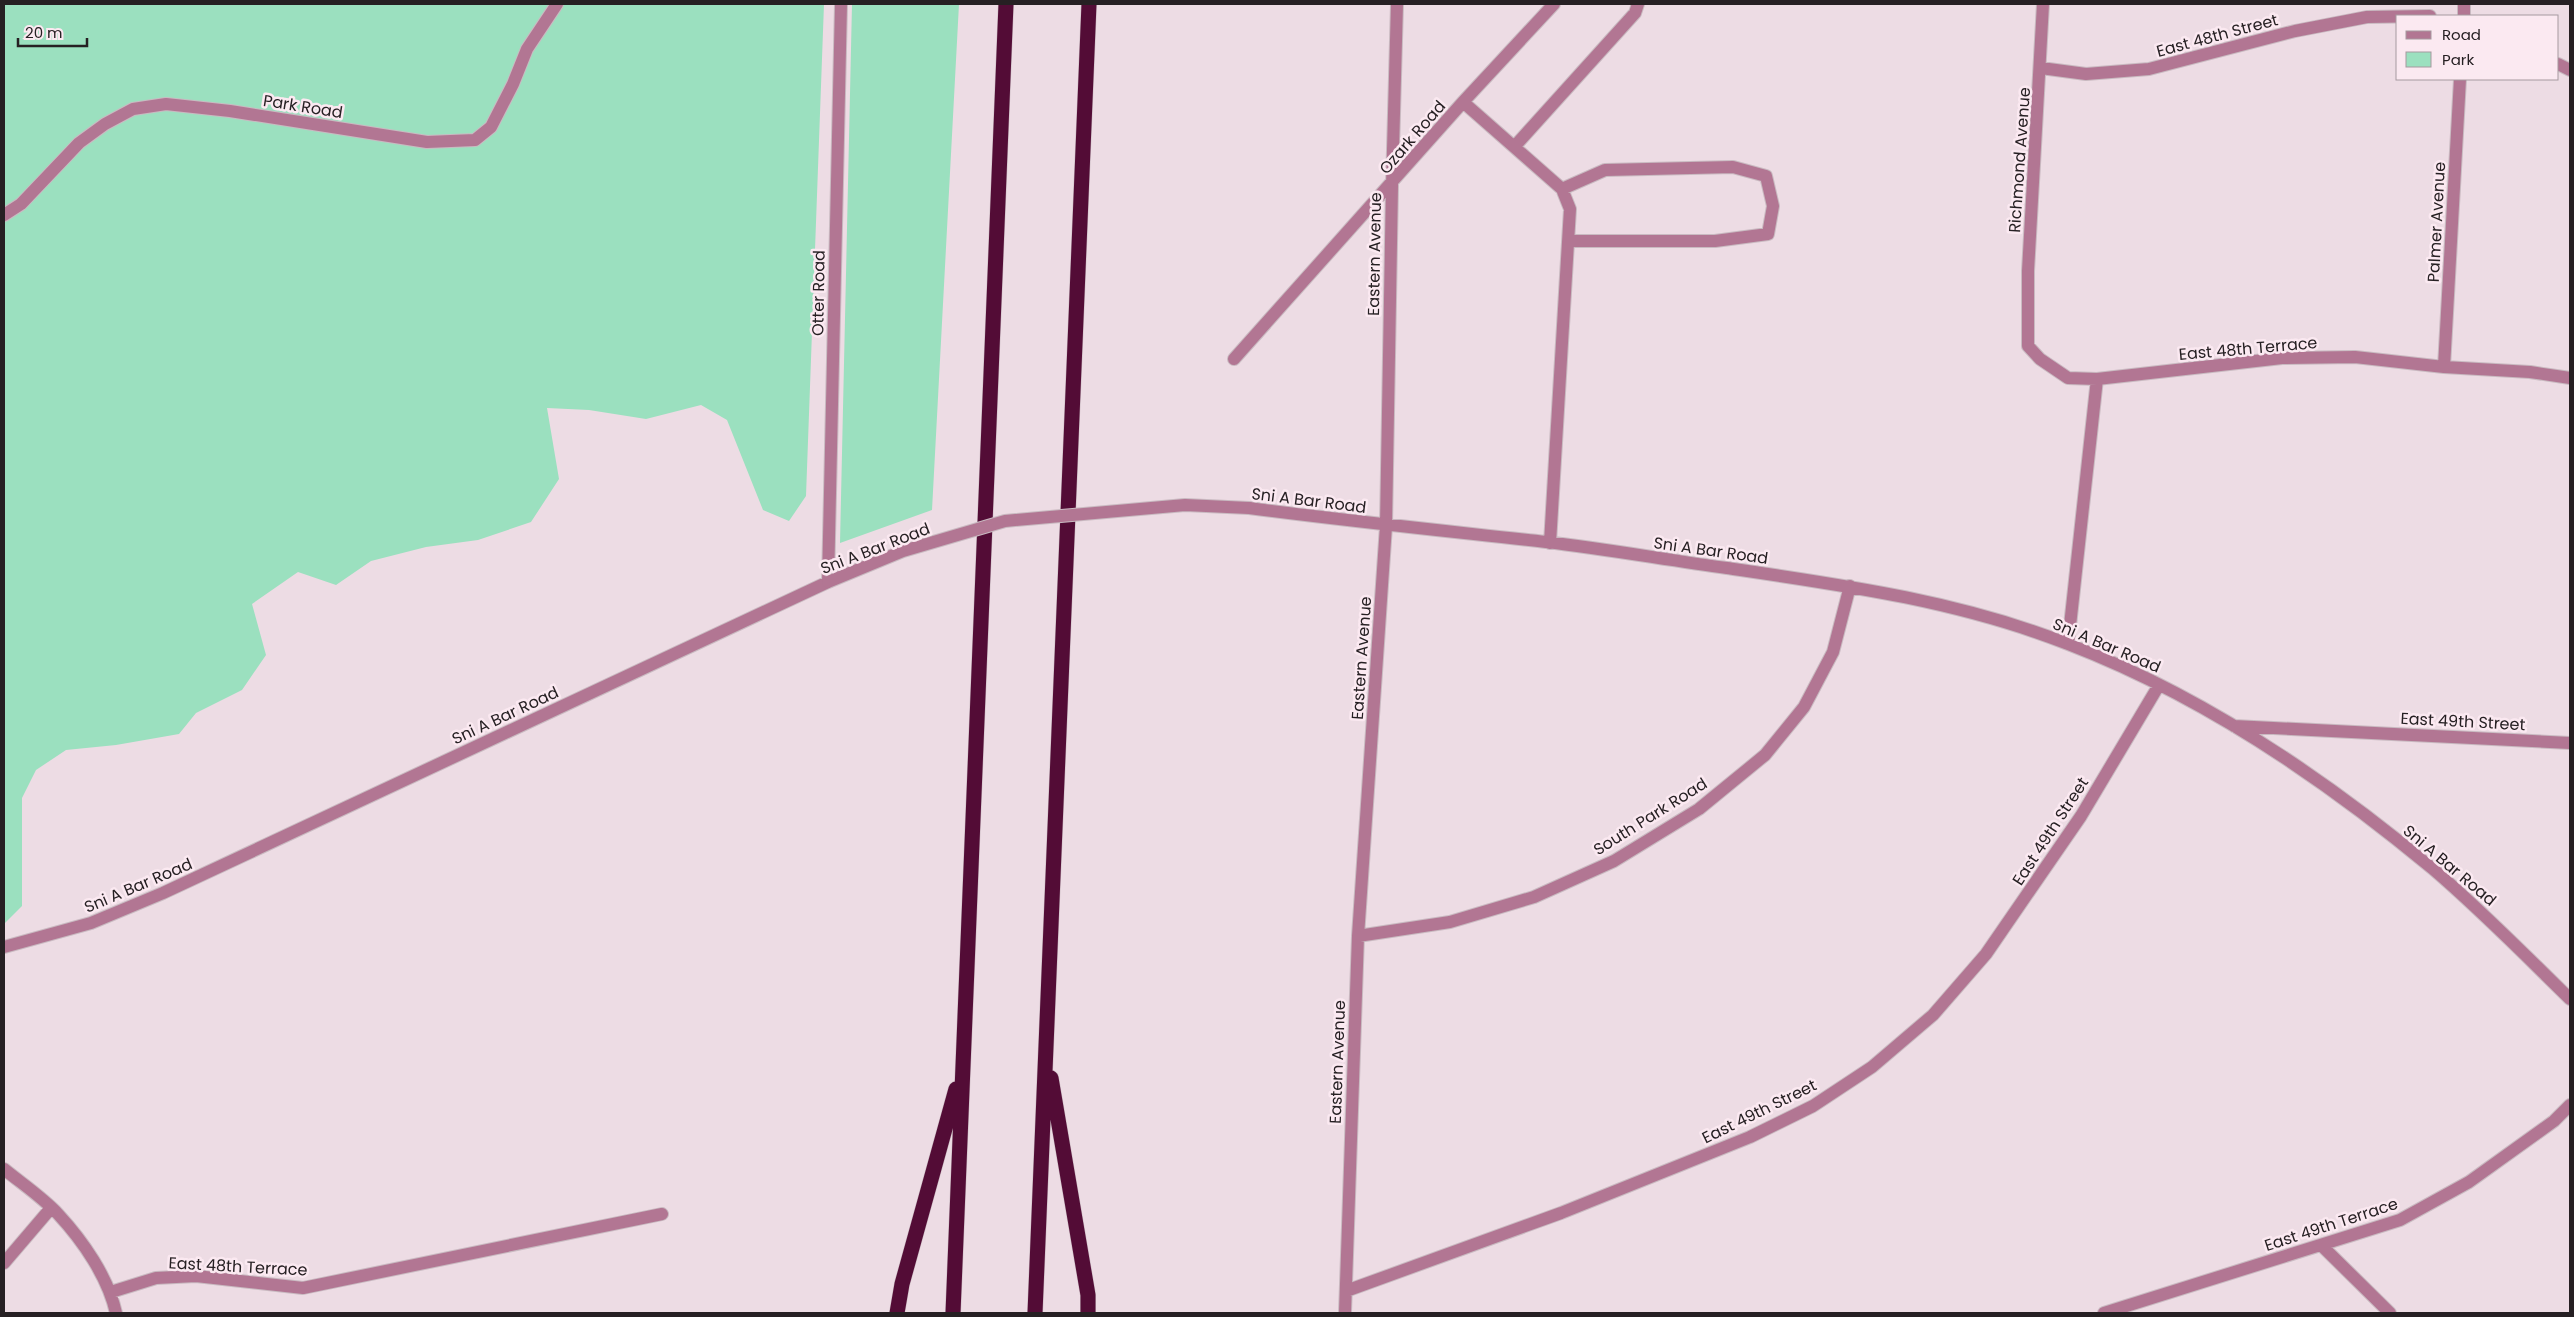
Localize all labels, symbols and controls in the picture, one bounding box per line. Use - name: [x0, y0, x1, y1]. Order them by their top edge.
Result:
- street label: East 48th Street: [2154, 8, 2281, 63]
- scale bar: [18, 15, 86, 47]
- legend: [2396, 15, 2559, 80]
- text: 20 m: [25, 22, 63, 43]
- text: Road: [2442, 24, 2481, 45]
- text: Park: [2442, 49, 2474, 70]
- street label: Richmond Avenue: [2003, 86, 2036, 234]
- street label: Park Road: [262, 89, 344, 124]
- street label: Ozark Road: [1374, 96, 1451, 179]
- street label: Palmer Avenue: [2422, 161, 2451, 283]
- street label: Eastern Avenue: [1362, 192, 1387, 316]
- street label: Otter Road: [806, 250, 831, 336]
- street label: East 48th Terrace: [2178, 331, 2318, 366]
- street label: Sni A Bar Road: [1250, 482, 1368, 519]
- street label: Sni A Bar Road: [817, 517, 933, 580]
- street label: Sni A Bar Road: [1652, 531, 1770, 570]
- street label: Eastern Avenue: [1346, 595, 1377, 721]
- street label: Sni A Bar Road: [2049, 612, 2164, 679]
- street label: Sni A Bar Road: [448, 681, 562, 750]
- street label: East 49th Street: [2400, 707, 2526, 736]
- street label: South Park Road: [1589, 772, 1712, 861]
- street label: East 49th Street: [2007, 773, 2094, 890]
- street label: Sni A Bar Road: [2398, 819, 2501, 911]
- street label: Sni A Bar Road: [81, 852, 196, 919]
- street label: Eastern Avenue: [1324, 1000, 1351, 1124]
- street label: East 49th Street: [1698, 1074, 1820, 1149]
- street label: East 49th Terrace: [2262, 1192, 2401, 1257]
- street label: East 48th Terrace: [168, 1251, 308, 1282]

